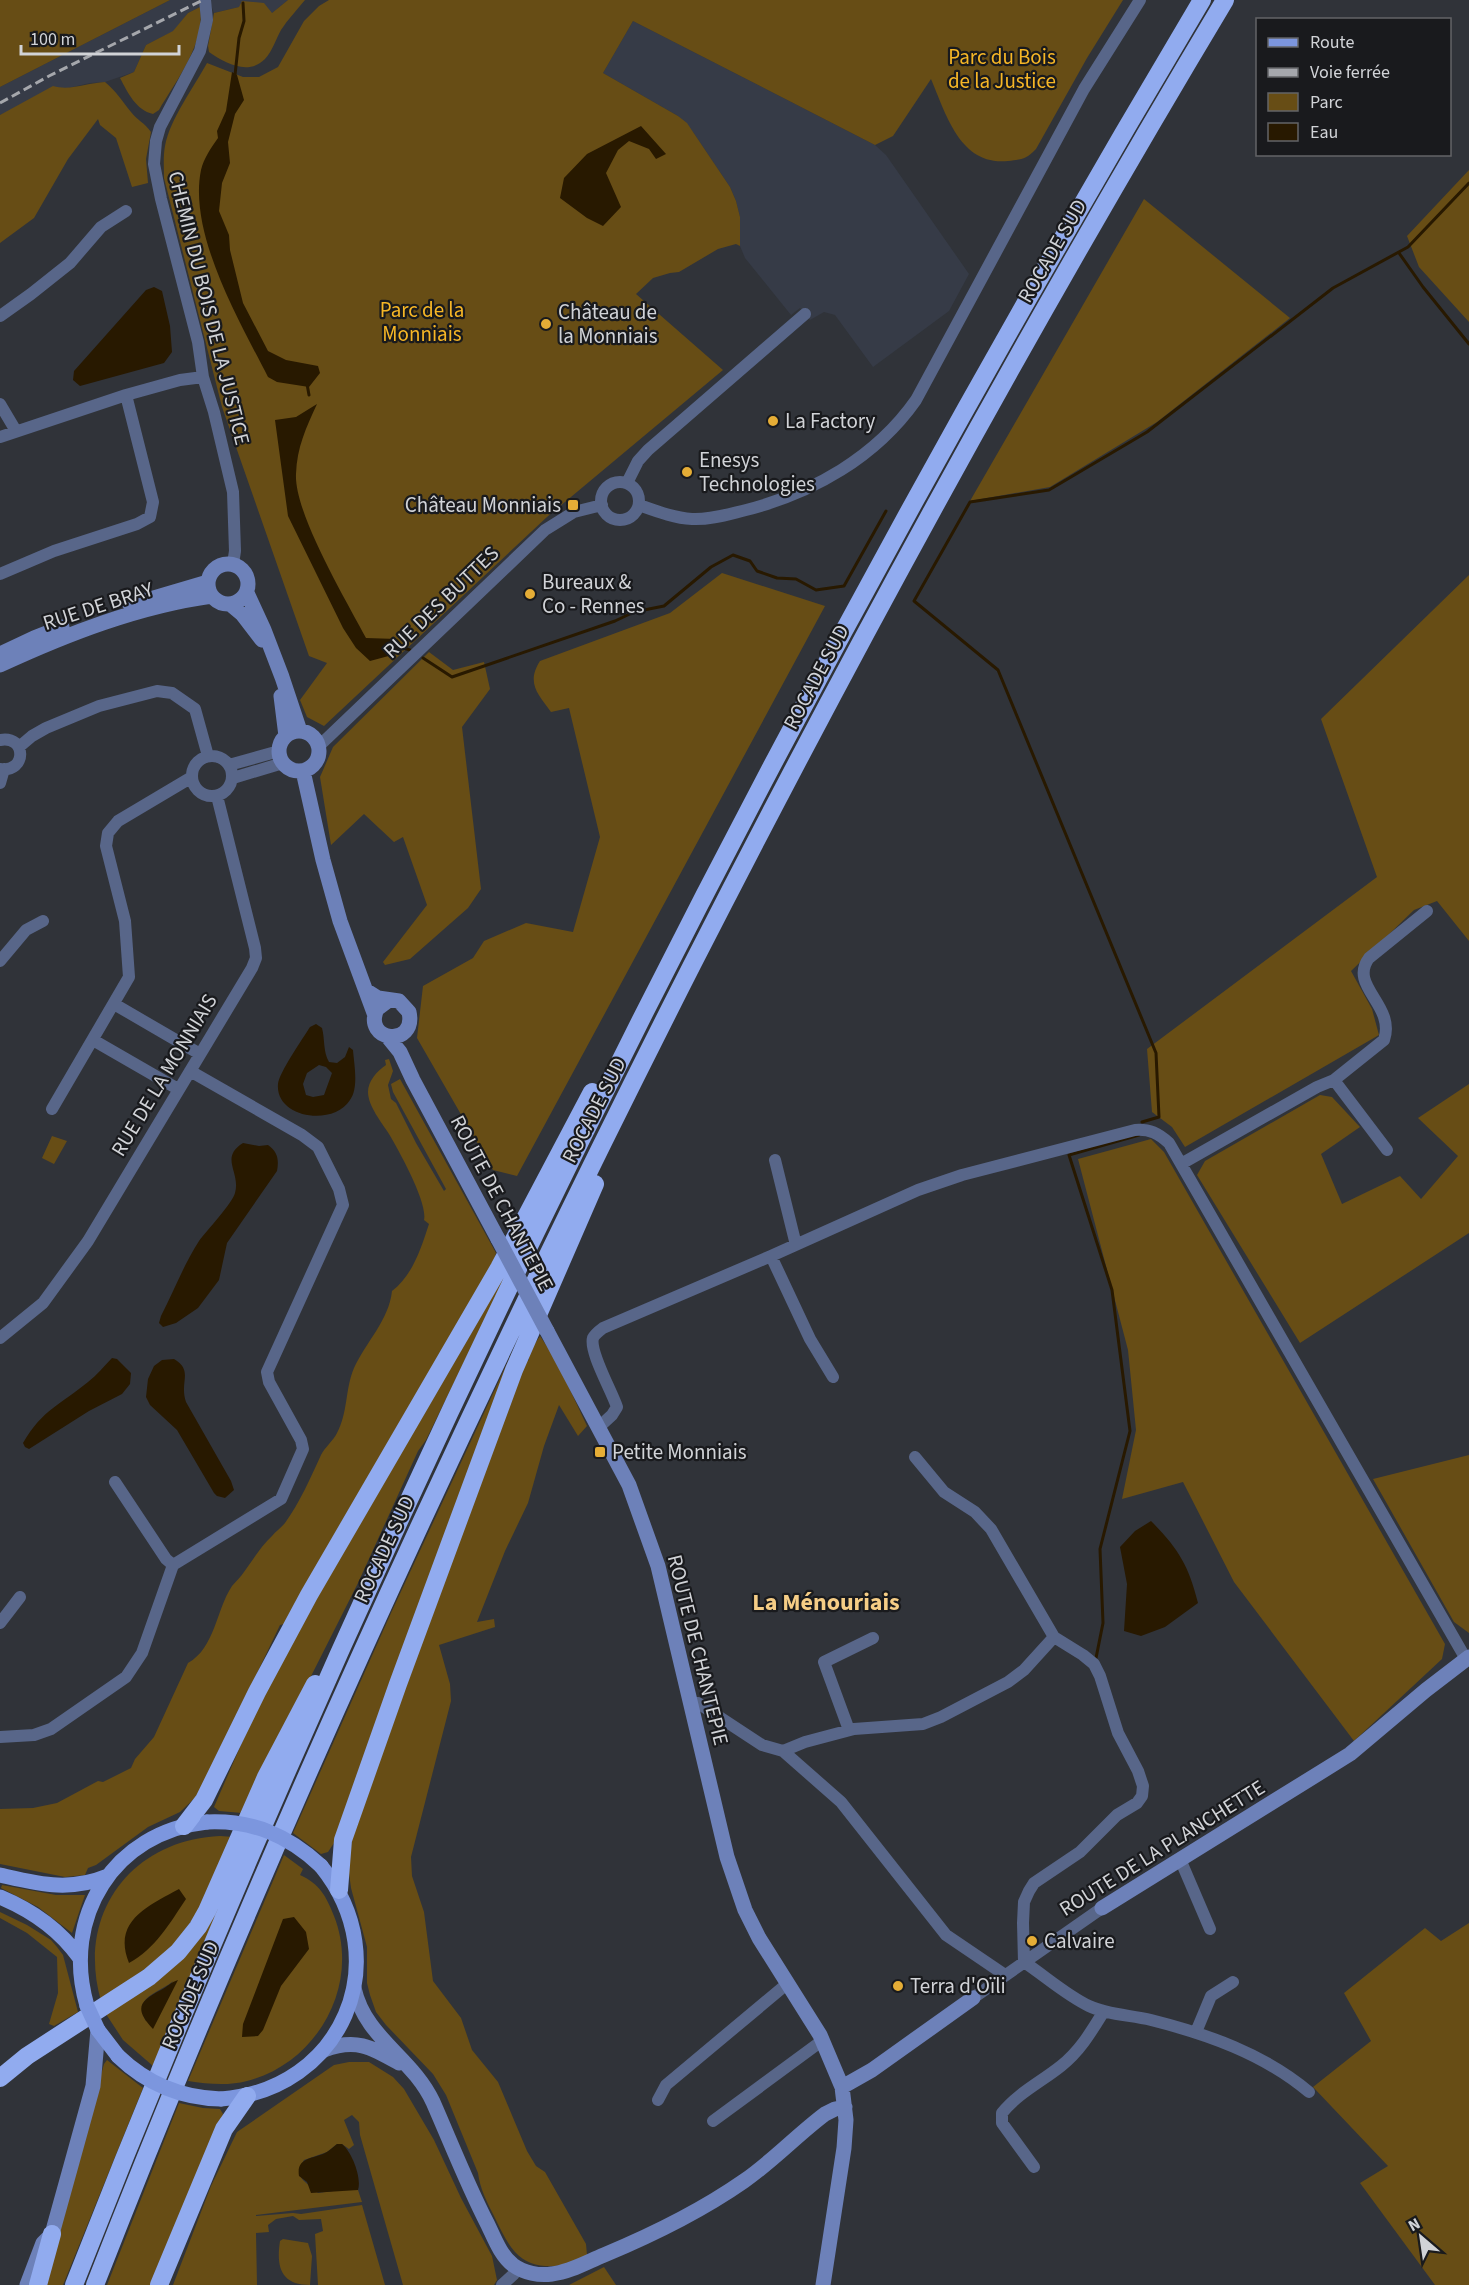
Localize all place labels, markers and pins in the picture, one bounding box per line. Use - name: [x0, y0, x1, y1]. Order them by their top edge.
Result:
- place label: Château de la Monniais: [558, 297, 658, 351]
- marker: Château de la Monniais: [539, 317, 553, 331]
- place label: La Factory: [785, 406, 876, 436]
- marker: La Factory: [766, 414, 780, 428]
- place label: Enesys Technologies: [699, 445, 815, 499]
- marker: Enesys Technologies: [680, 465, 694, 479]
- place label: Château Monniais: [405, 490, 561, 520]
- marker: Château Monniais: [566, 498, 580, 512]
- place label: Bureaux & Co - Rennes: [542, 567, 645, 621]
- marker: Bureaux & Co - Rennes: [523, 587, 537, 601]
- place label: Petite Monniais: [612, 1437, 747, 1467]
- marker: Petite Monniais: [593, 1445, 607, 1459]
- place label: Calvaire: [1044, 1926, 1115, 1956]
- marker: Calvaire: [1025, 1934, 1039, 1948]
- place label: Terra d'Oïli: [910, 1971, 1006, 2001]
- marker: Terra d'Oïli: [891, 1979, 905, 1993]

